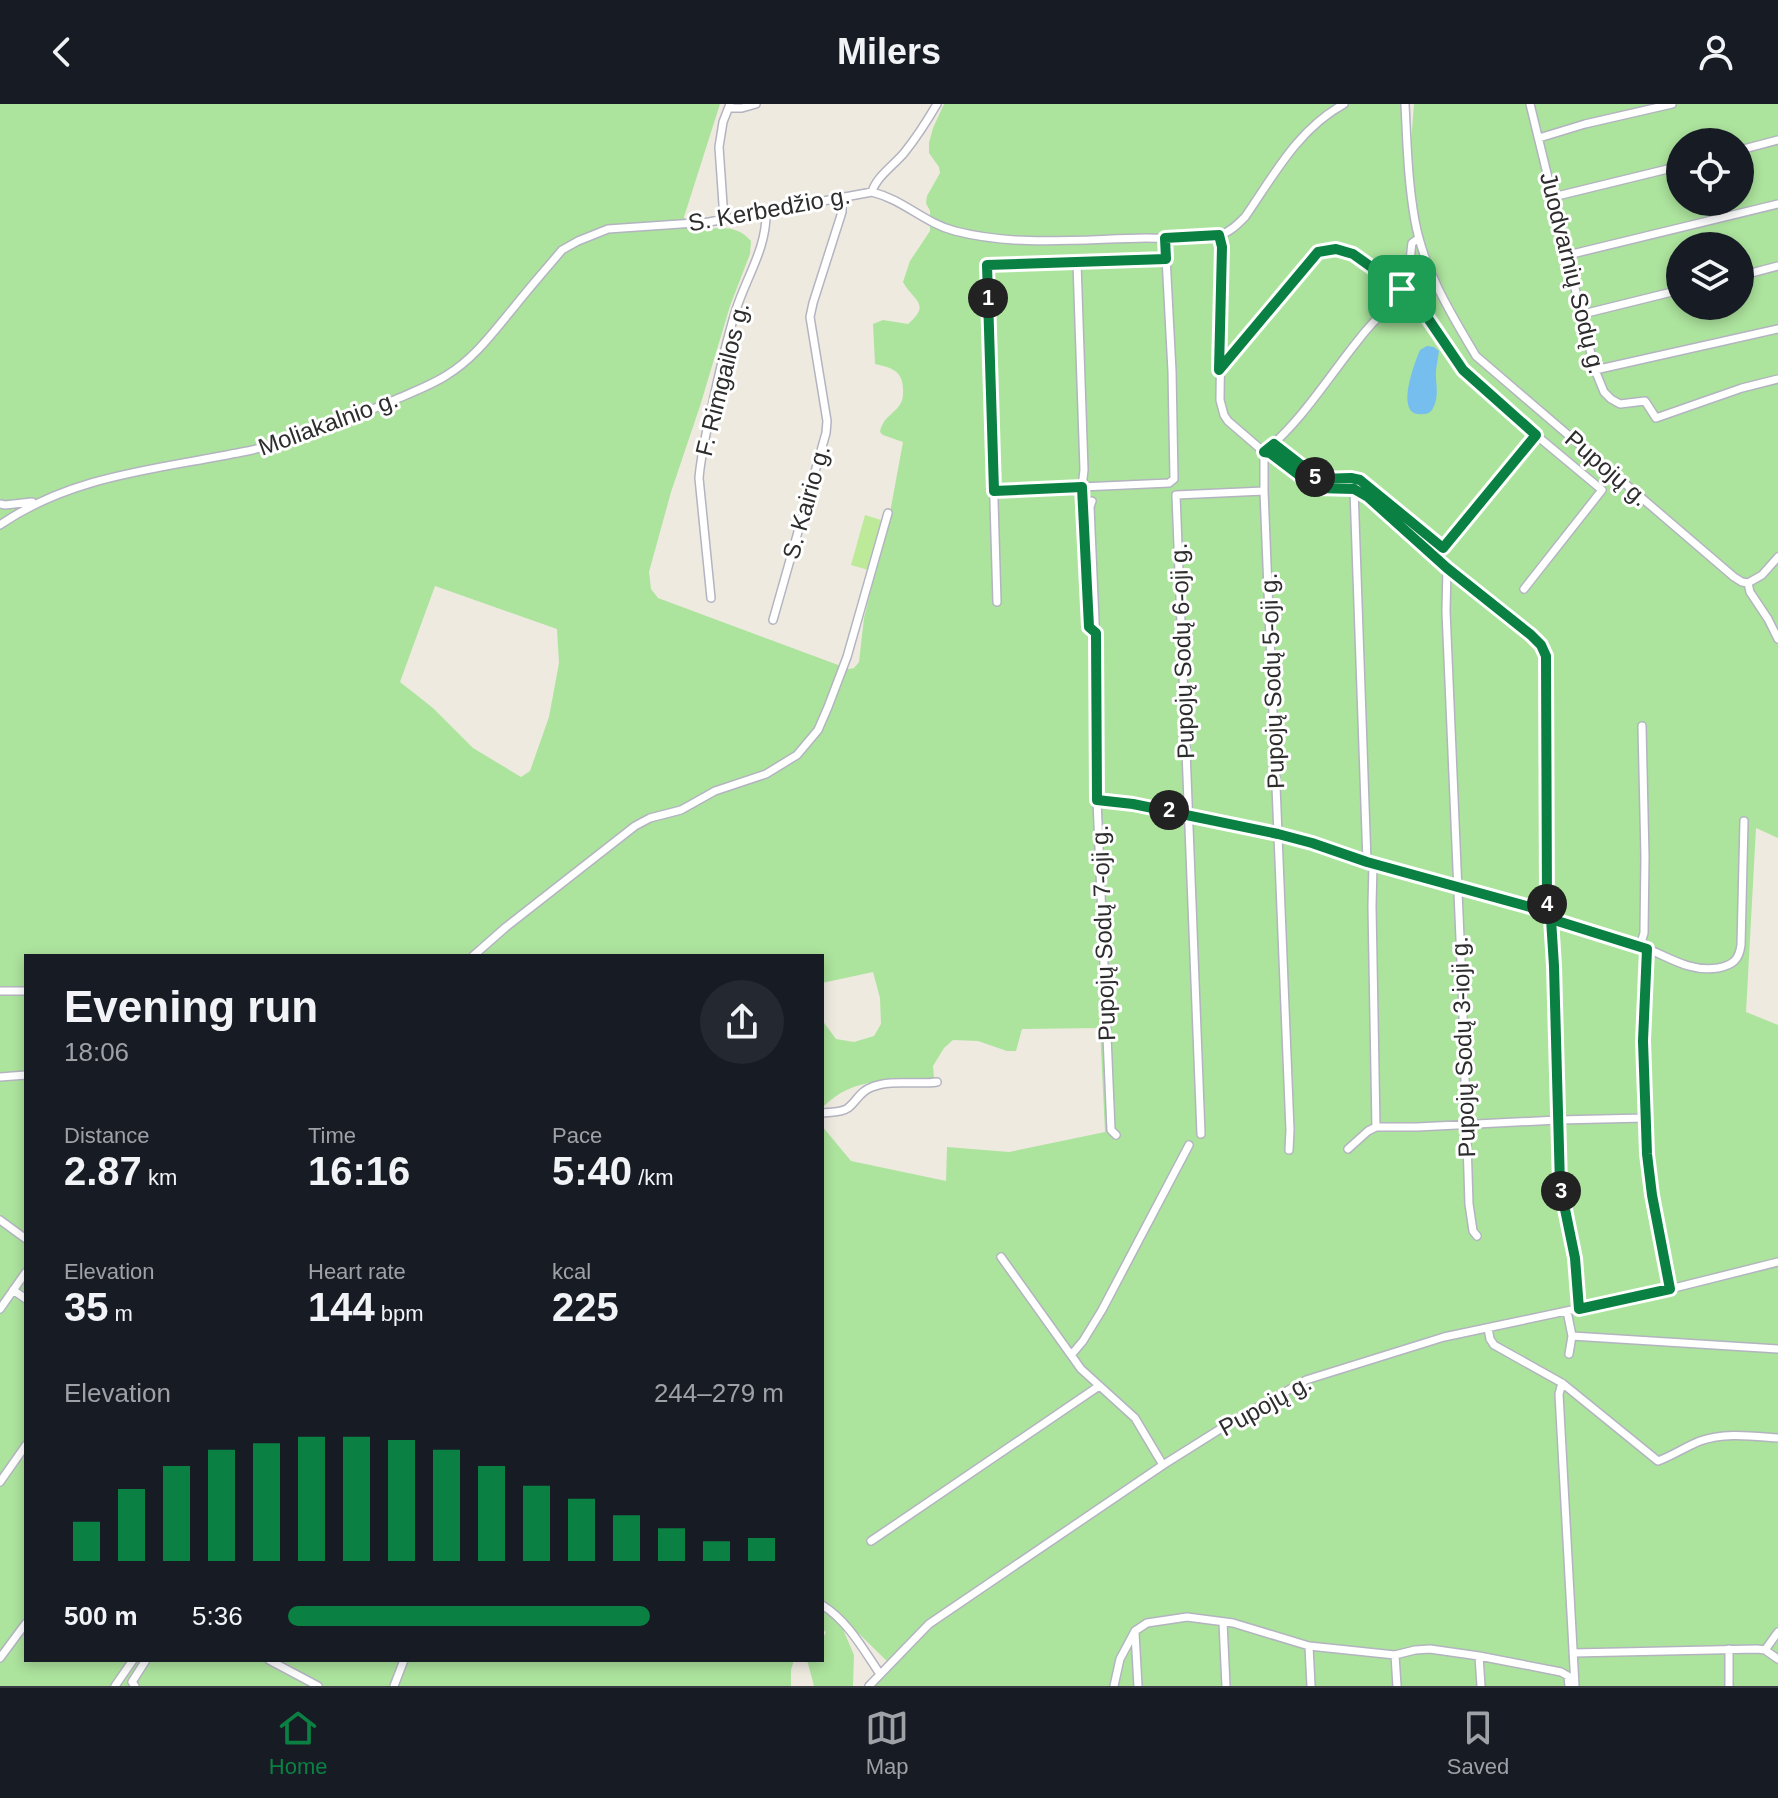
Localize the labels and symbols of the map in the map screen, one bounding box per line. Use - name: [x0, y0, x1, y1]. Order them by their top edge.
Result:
- street label: Juodvarnių Sodų g.: [1535, 169, 1611, 377]
- street label: S. Kerbedžio g.: [686, 181, 852, 237]
- pin: [1368, 255, 1436, 323]
- pin: 1: [968, 278, 1008, 318]
- street label: F. Rimgailos g.: [690, 299, 754, 459]
- street label: Moliakalnio g.: [254, 385, 402, 461]
- street label: Pupojų g.: [1560, 425, 1654, 511]
- street label: S. Kairio g.: [777, 442, 835, 562]
- pin: 5: [1295, 457, 1335, 497]
- street label: Pupojų Sodų 6-oji g.: [1165, 543, 1199, 759]
- street label: Pupojų Sodų 5-oji g.: [1255, 573, 1289, 789]
- pin: 2: [1149, 790, 1189, 830]
- street label: Pupojų Sodų 7-oji g.: [1086, 825, 1120, 1041]
- pin: 4: [1527, 884, 1567, 924]
- street label: Pupojų Sodų 3-ioji g.: [1446, 936, 1480, 1158]
- pin: 3: [1541, 1171, 1581, 1211]
- street label: Pupojų g.: [1214, 1369, 1316, 1441]

